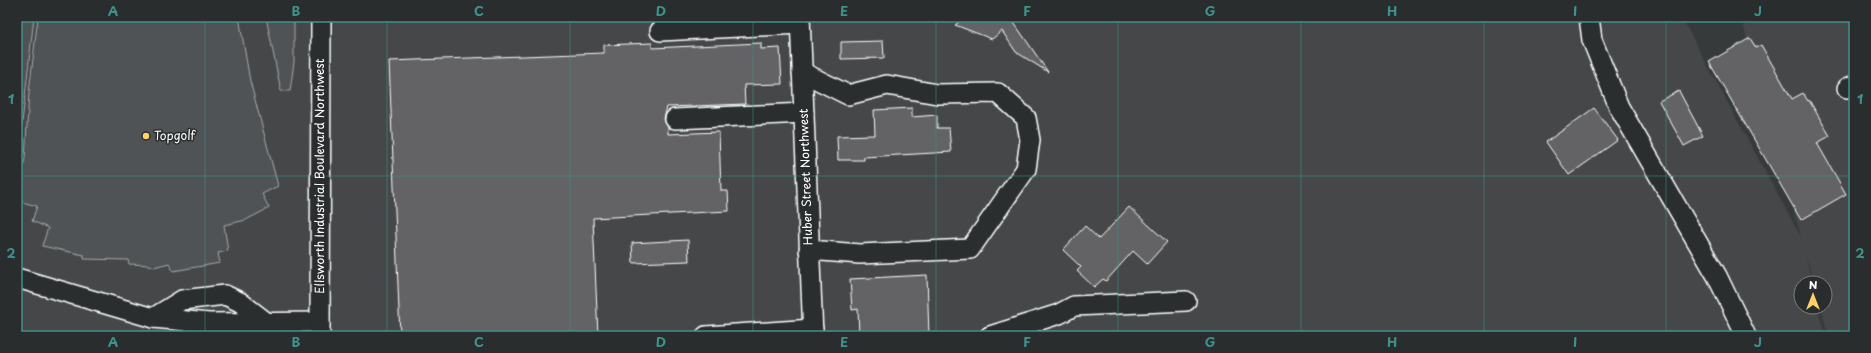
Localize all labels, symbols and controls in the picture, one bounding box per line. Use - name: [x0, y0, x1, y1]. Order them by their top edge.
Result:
- text: A: [108, 1, 118, 20]
- text: B: [292, 1, 301, 20]
- text: C: [474, 1, 484, 20]
- text: D: [656, 1, 666, 20]
- text: E: [840, 1, 848, 20]
- text: F: [1023, 1, 1031, 20]
- text: G: [1205, 1, 1215, 20]
- text: H: [1387, 1, 1397, 20]
- text: I: [1573, 1, 1577, 20]
- text: J: [1754, 1, 1762, 20]
- street label: Ellsworth Industrial Boulevard Northwest: [310, 58, 328, 294]
- text: 1: [8, 89, 14, 108]
- text: 1: [1857, 89, 1863, 108]
- street label: Huber Street Northwest: [794, 108, 816, 246]
- place label: Topgolf: [154, 126, 197, 144]
- marker: Topgolf: [141, 131, 151, 141]
- text: 2: [6, 243, 16, 262]
- text: 2: [1855, 243, 1865, 262]
- north arrow: [1793, 275, 1833, 315]
- text: N: [1809, 276, 1818, 293]
- text: A: [108, 332, 118, 351]
- text: B: [292, 332, 301, 351]
- text: C: [474, 332, 484, 351]
- text: D: [656, 332, 666, 351]
- text: E: [840, 332, 848, 351]
- text: F: [1023, 332, 1031, 351]
- text: G: [1205, 332, 1215, 351]
- text: H: [1387, 332, 1397, 351]
- text: I: [1573, 332, 1577, 351]
- text: J: [1754, 332, 1762, 351]

